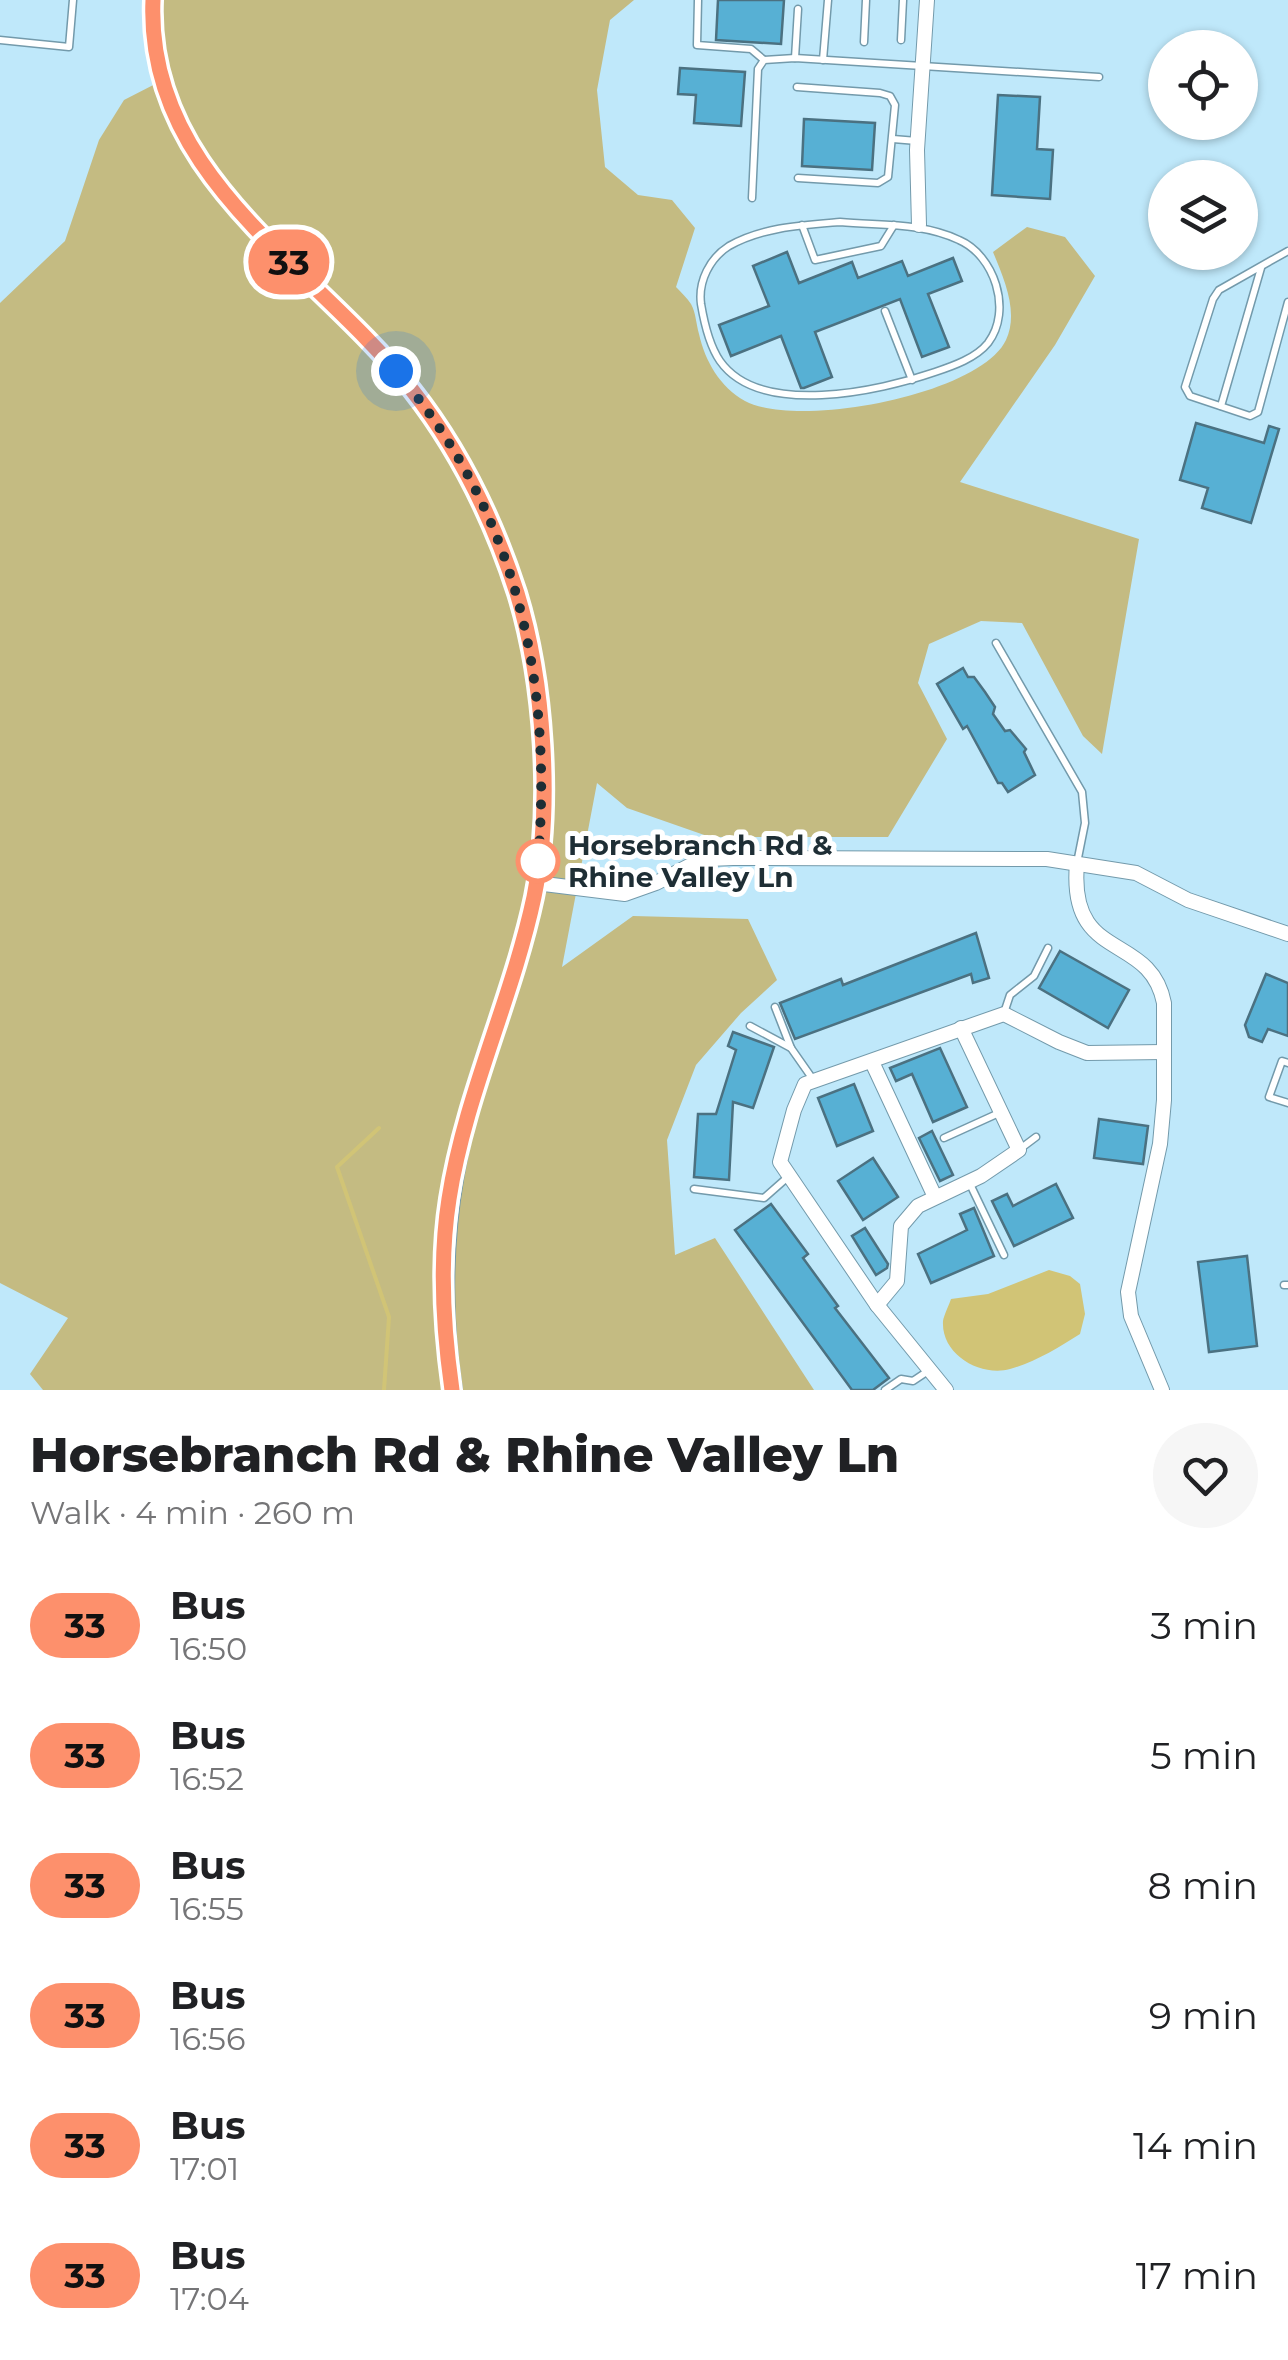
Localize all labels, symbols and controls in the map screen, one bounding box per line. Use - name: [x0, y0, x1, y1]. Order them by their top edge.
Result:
- map controls: [1148, 30, 1258, 270]
- button: locate: [1148, 30, 1258, 140]
- button: layers: [1148, 160, 1258, 270]
- line badge: 33: [244, 230, 334, 294]
- text: 33: [268, 241, 310, 284]
- your location: [371, 346, 421, 396]
- place label: Horsebranch Rd & Rhine Valley Ln: [568, 828, 833, 894]
- marker: Horsebranch Rd & Rhine Valley Ln: [517, 840, 559, 882]
- button: heart: [1153, 1423, 1258, 1528]
- text: Horsebranch Rd & Rhine Valley Ln: [30, 1426, 899, 1484]
- text: Walk · 4 min · 260 m: [30, 1493, 355, 1532]
- text: Bus: [170, 1582, 245, 1629]
- text: 3 min: [1150, 1602, 1258, 1649]
- text: 33: [64, 1604, 106, 1647]
- text: 16:50: [170, 1629, 247, 1668]
- text: Bus: [170, 1712, 245, 1759]
- text: 5 min: [1150, 1732, 1258, 1779]
- text: 33: [64, 1734, 106, 1777]
- text: 16:52: [170, 1759, 244, 1798]
- text: Bus: [170, 1842, 245, 1889]
- text: 8 min: [1148, 1862, 1258, 1909]
- text: 33: [64, 1864, 106, 1907]
- text: 16:55: [170, 1889, 244, 1928]
- text: Bus: [170, 1972, 245, 2019]
- text: 9 min: [1149, 1992, 1258, 2039]
- text: 33: [64, 1994, 106, 2037]
- text: 16:56: [170, 2019, 245, 2058]
- text: Bus: [170, 2102, 245, 2149]
- text: 14 min: [1133, 2122, 1258, 2169]
- text: 33: [64, 2124, 106, 2167]
- text: 17:01: [170, 2149, 239, 2188]
- text: Bus: [170, 2232, 245, 2279]
- text: 17 min: [1136, 2252, 1258, 2299]
- text: 33: [64, 2254, 106, 2297]
- text: 17:04: [170, 2279, 249, 2318]

